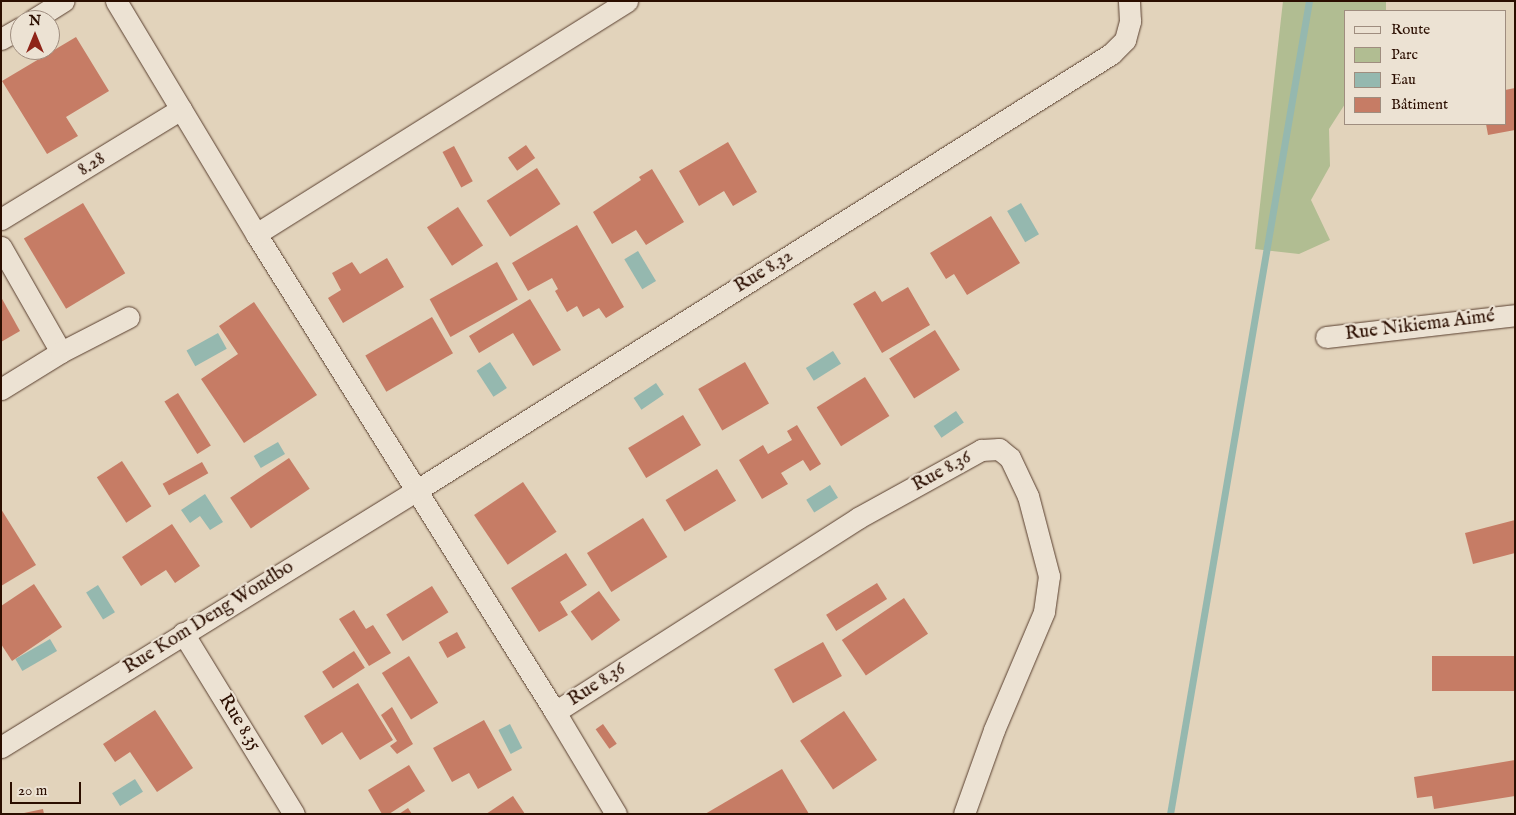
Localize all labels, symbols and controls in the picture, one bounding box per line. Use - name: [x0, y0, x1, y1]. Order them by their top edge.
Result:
- north arrow: [10, 10, 60, 60]
- legend: [1344, 10, 1506, 125]
- text: N: [29, 12, 41, 30]
- text: Route: [1391, 20, 1430, 39]
- text: Parc: [1391, 45, 1418, 64]
- text: Eau: [1391, 70, 1416, 89]
- text: Bâtiment: [1391, 95, 1448, 114]
- street label: 8.28: [74, 148, 110, 182]
- street label: Rue 8.32: [731, 245, 797, 299]
- street label: Rue Nikiema Aimé: [1344, 306, 1496, 346]
- street label: Rue 8.36: [909, 447, 975, 497]
- street label: Rue Kom Deng Wondbo: [120, 556, 298, 680]
- street label: Rue 8.36: [564, 658, 630, 712]
- street label: Rue 8.35: [213, 690, 265, 756]
- scale bar: [12, 772, 84, 804]
- text: 20 m: [18, 781, 47, 800]

